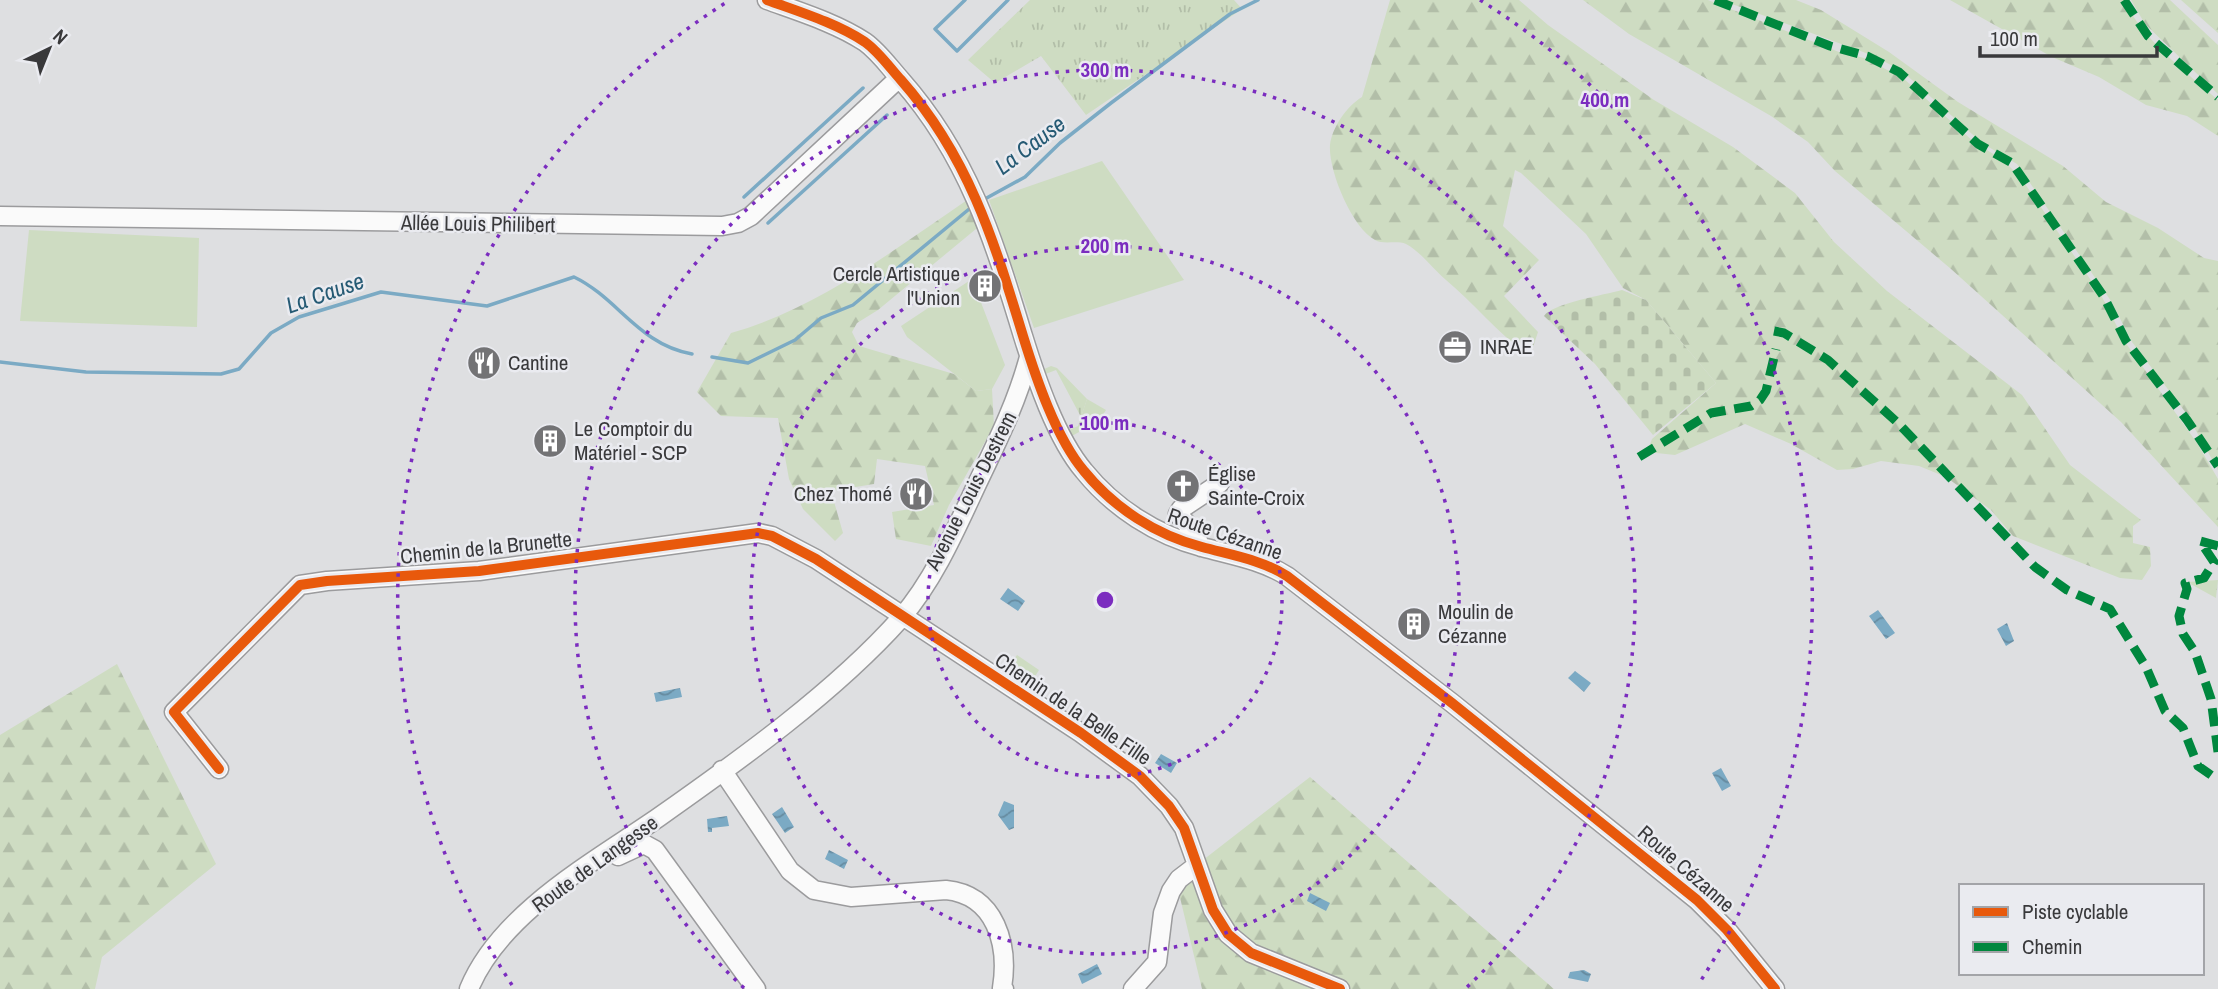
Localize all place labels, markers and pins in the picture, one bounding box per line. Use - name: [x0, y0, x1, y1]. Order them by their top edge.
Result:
- place label: Cercle Artistique l'Union: [833, 259, 960, 312]
- building icon: Cercle Artistique l'Union: [966, 267, 1004, 305]
- office icon: INRAE: [1436, 328, 1474, 366]
- place label: INRAE: [1480, 332, 1533, 361]
- restaurant icon: Cantine: [465, 344, 503, 382]
- place label: Cantine: [508, 348, 568, 377]
- place label: Le Comptoir du Matériel - SCP: [574, 414, 693, 467]
- building icon: Le Comptoir du Matériel - SCP: [531, 422, 569, 460]
- place label: Église Sainte-Croix: [1208, 459, 1305, 512]
- church icon: Église Sainte-Croix: [1164, 467, 1202, 505]
- restaurant icon: Chez Thomé: [897, 475, 935, 513]
- place label: Chez Thomé: [794, 479, 892, 508]
- centre of rings: [1093, 588, 1117, 612]
- place label: Moulin de Cézanne: [1438, 597, 1514, 650]
- building icon: Moulin de Cézanne: [1395, 605, 1433, 643]

